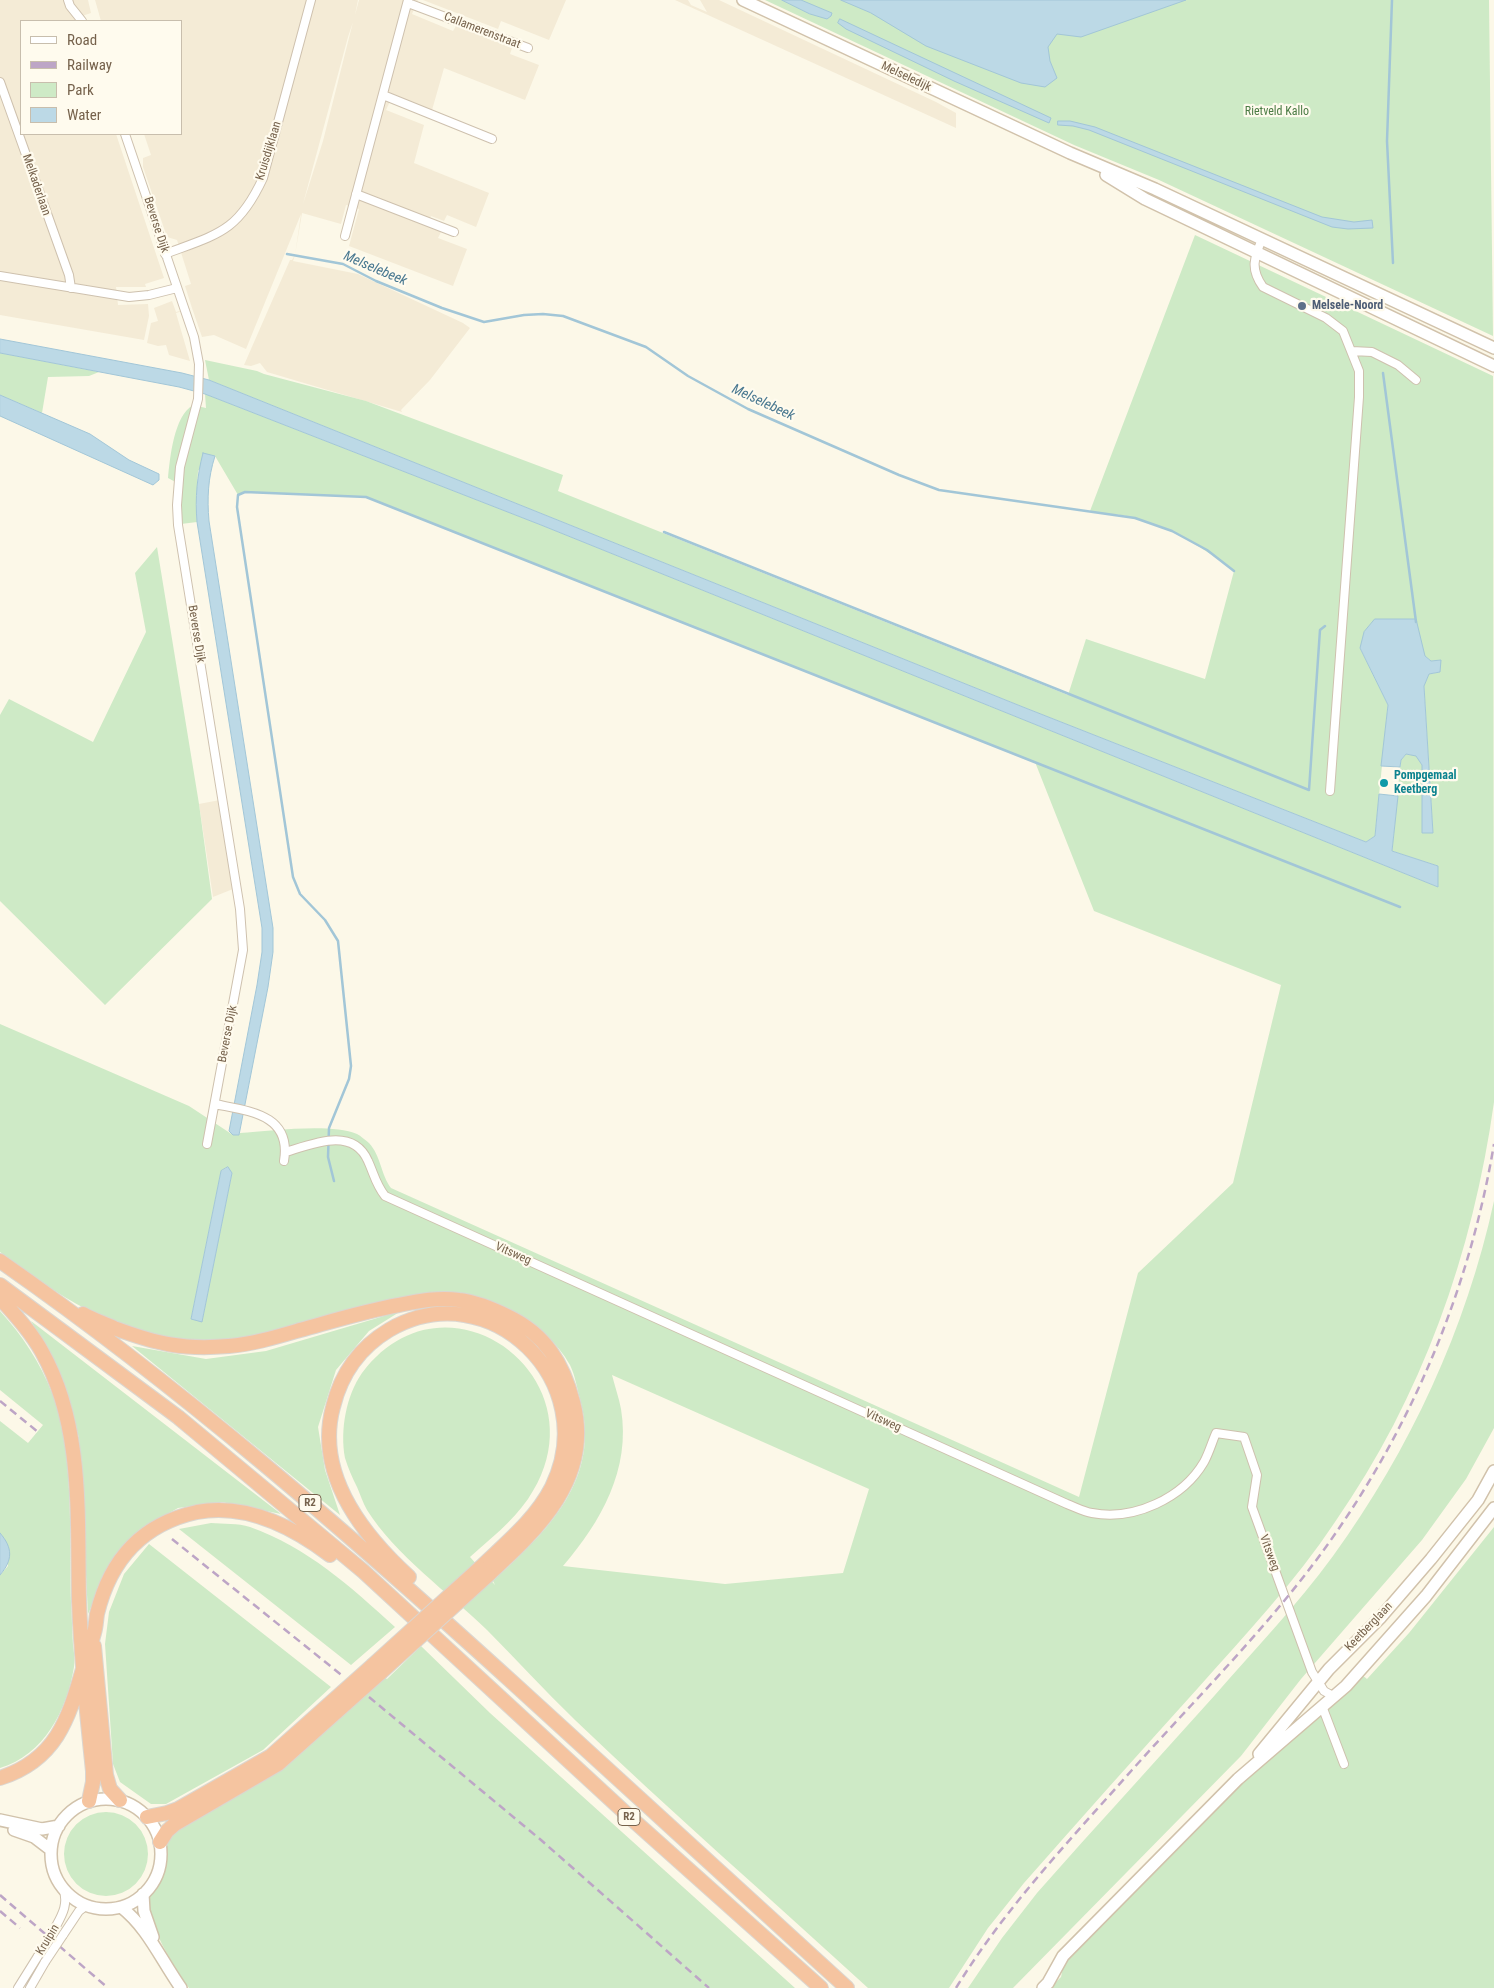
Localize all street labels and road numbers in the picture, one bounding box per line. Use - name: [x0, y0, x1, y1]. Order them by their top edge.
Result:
- street label: Callamerenstraat: [442, 10, 522, 52]
- street label: Melseledijk: [879, 59, 933, 95]
- street label: Kruisdijklaan: [253, 120, 285, 182]
- street label: Melkaderlaan: [19, 152, 53, 218]
- street label: Beverse Dijk: [140, 195, 172, 255]
- street label: Beverse Dijk: [184, 604, 208, 664]
- street label: Beverse Dijk: [215, 1004, 241, 1064]
- street label: Vitsweg: [493, 1240, 533, 1268]
- street label: Vitsweg: [863, 1407, 903, 1435]
- road number: R2: [299, 1495, 321, 1512]
- street label: Vitsweg: [1256, 1533, 1282, 1573]
- street label: Keetberglaan: [1342, 1600, 1396, 1654]
- road number: R2: [618, 1808, 640, 1825]
- street label: Kruipin: [33, 1922, 63, 1958]

